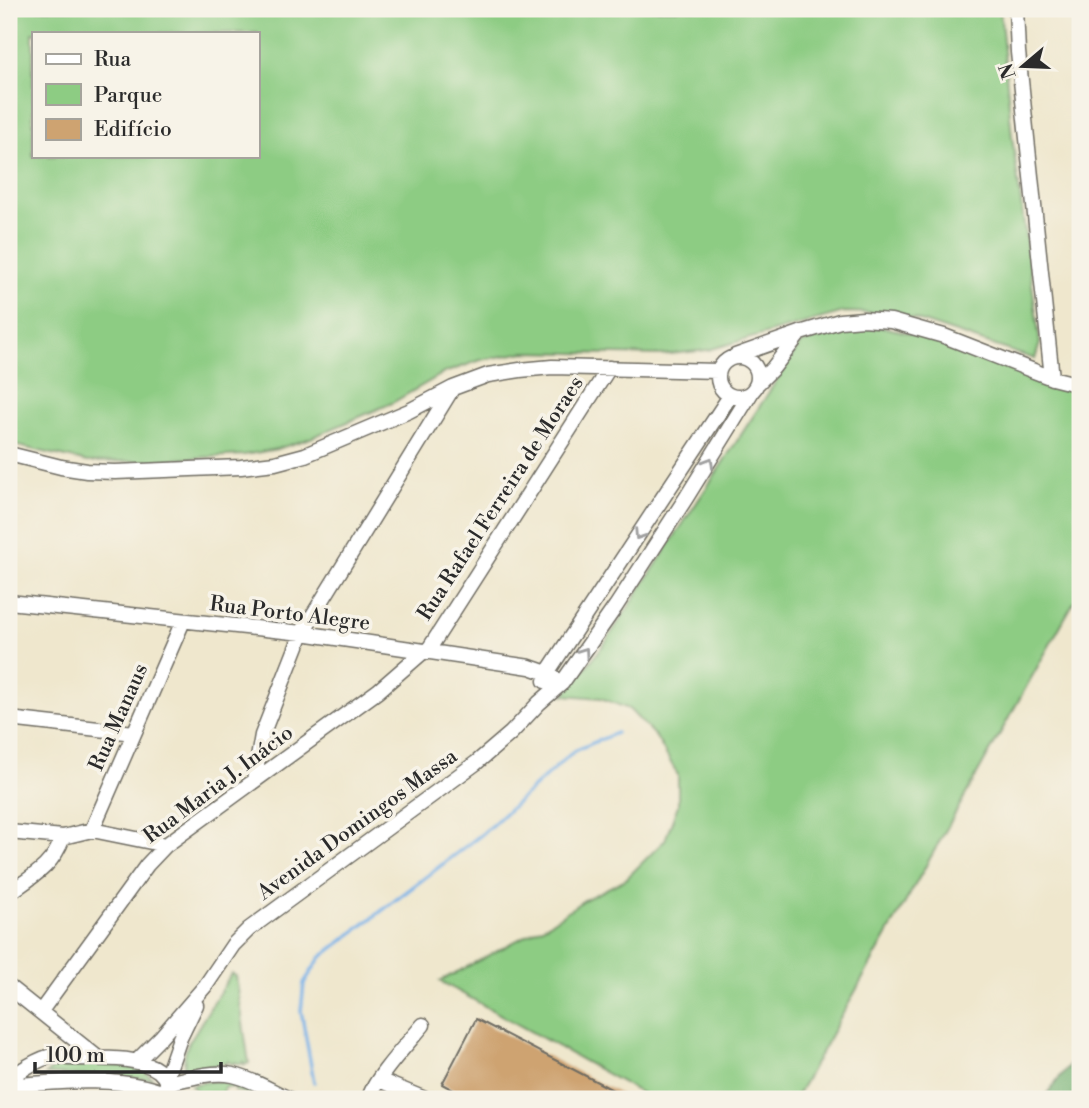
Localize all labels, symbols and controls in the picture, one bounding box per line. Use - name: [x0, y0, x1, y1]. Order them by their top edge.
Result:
- legend: [32, 32, 259, 158]
- north arrow: [988, 32, 1058, 102]
- text: Rua: [94, 47, 131, 73]
- text: N: [994, 60, 1022, 82]
- text: Parque: [94, 83, 162, 109]
- text: Edifício: [94, 117, 172, 143]
- street label: Rua Rafael Ferreira de Moraes: [412, 372, 590, 626]
- one-way arrow: [700, 456, 713, 469]
- one-way arrow: [634, 527, 647, 540]
- street label: Rua Porto Alegre: [208, 591, 371, 637]
- one-way arrow: [576, 647, 588, 660]
- street label: Rua Manaus: [84, 660, 154, 775]
- street label: Rua Maria J. Inácio: [139, 720, 299, 850]
- street label: Avenida Domingos Massa: [252, 743, 463, 907]
- scale bar: [35, 1031, 220, 1075]
- text: 100 m: [46, 1043, 105, 1069]

